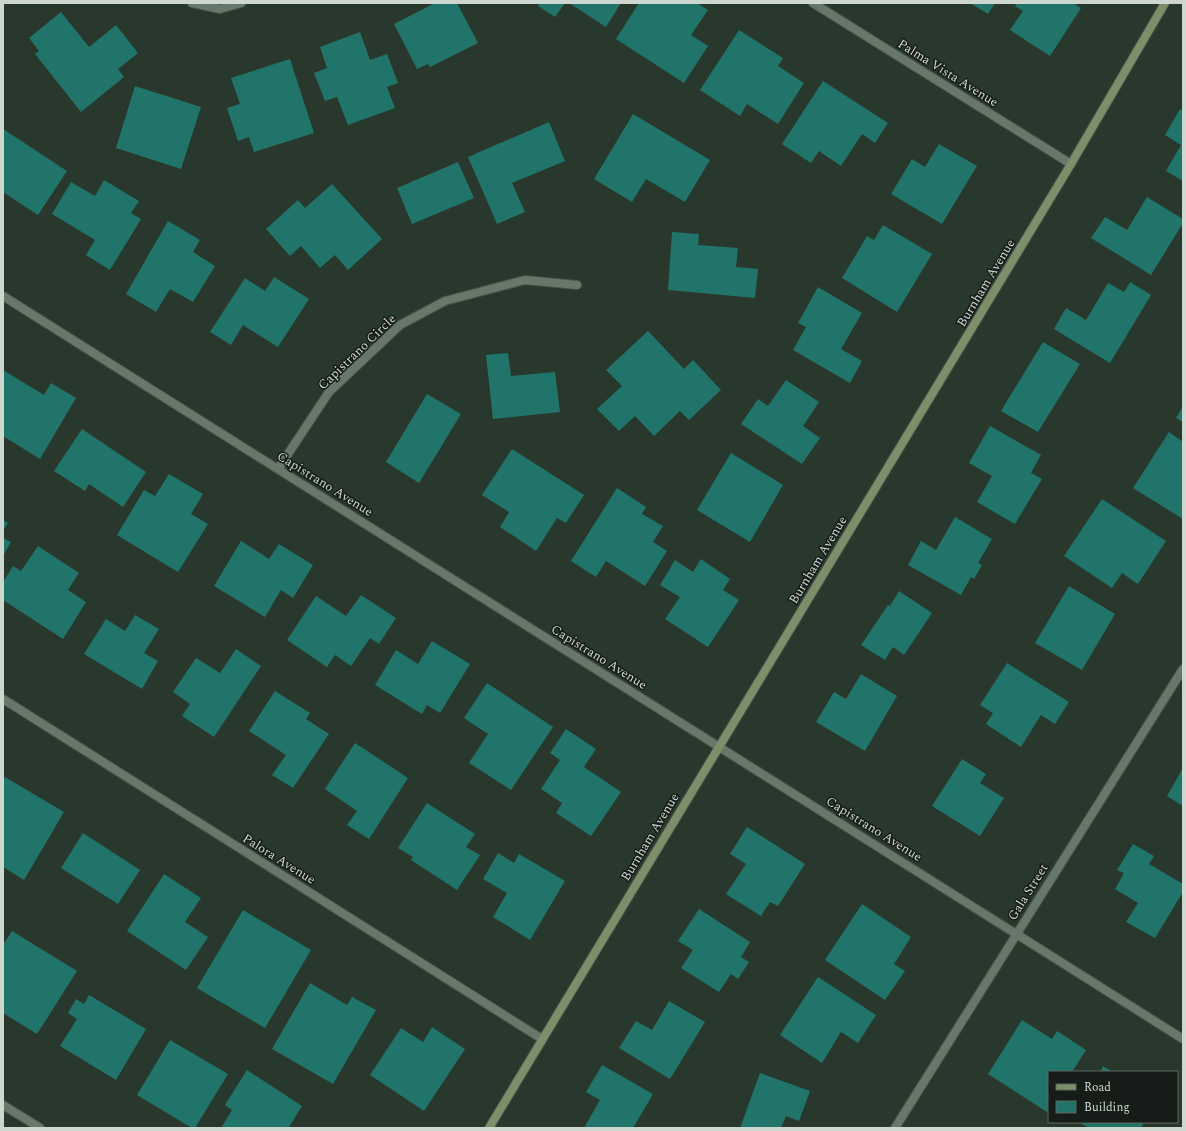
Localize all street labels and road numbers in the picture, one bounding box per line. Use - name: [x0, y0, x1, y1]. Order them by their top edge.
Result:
- street label: Palma Vista Avenue: [894, 34, 1002, 112]
- street label: Burnham Avenue: [952, 235, 1020, 331]
- street label: Capistrano Circle: [313, 309, 401, 395]
- street label: Capistrano Avenue: [273, 446, 377, 522]
- street label: Burnham Avenue: [784, 512, 852, 608]
- street label: Capistrano Avenue: [547, 619, 651, 695]
- street label: Burnham Avenue: [616, 789, 684, 885]
- street label: Capistrano Avenue: [822, 791, 926, 867]
- street label: Palora Avenue: [239, 829, 319, 889]
- street label: Gala Street: [1003, 859, 1054, 924]

